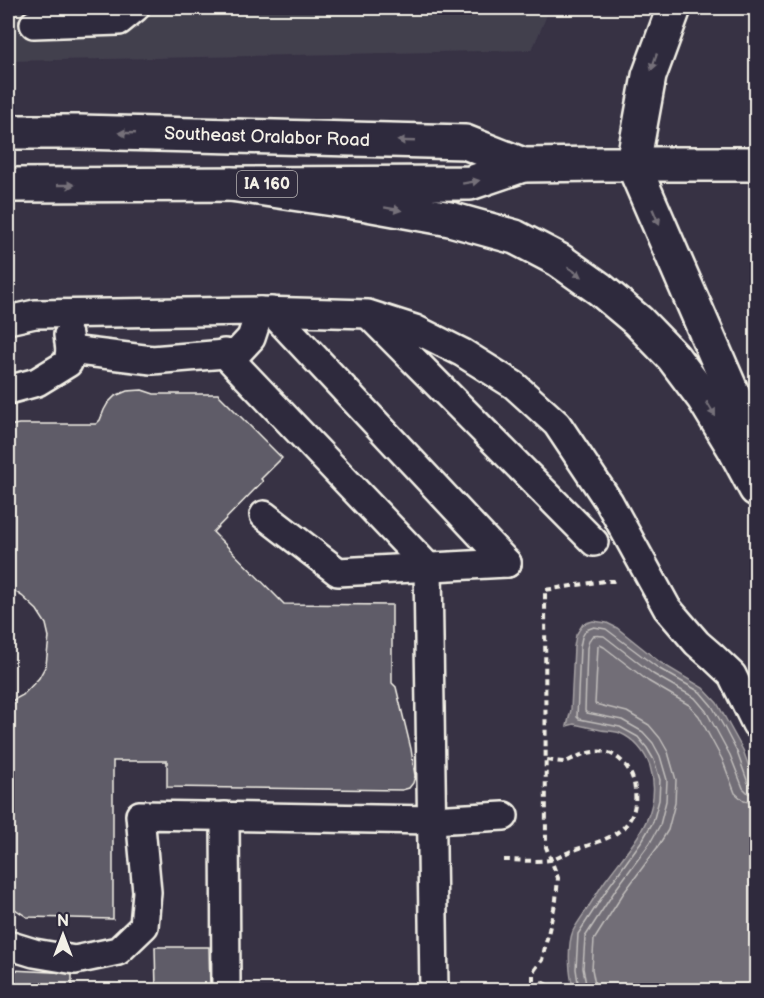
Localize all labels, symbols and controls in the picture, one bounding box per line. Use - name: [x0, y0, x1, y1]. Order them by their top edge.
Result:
- one-way arrow: [648, 54, 658, 72]
- street label: Southeast Oralabor Road: [164, 123, 370, 151]
- one-way arrow: [117, 128, 136, 138]
- one-way arrow: [396, 136, 415, 145]
- road number: IA 160: [237, 171, 297, 197]
- one-way arrow: [461, 177, 480, 186]
- one-way arrow: [56, 180, 75, 190]
- one-way arrow: [384, 204, 403, 213]
- one-way arrow: [651, 209, 661, 227]
- one-way arrow: [567, 266, 583, 278]
- one-way arrow: [706, 401, 716, 418]
- north arrow: [33, 905, 93, 965]
- text: N: [57, 912, 69, 931]

